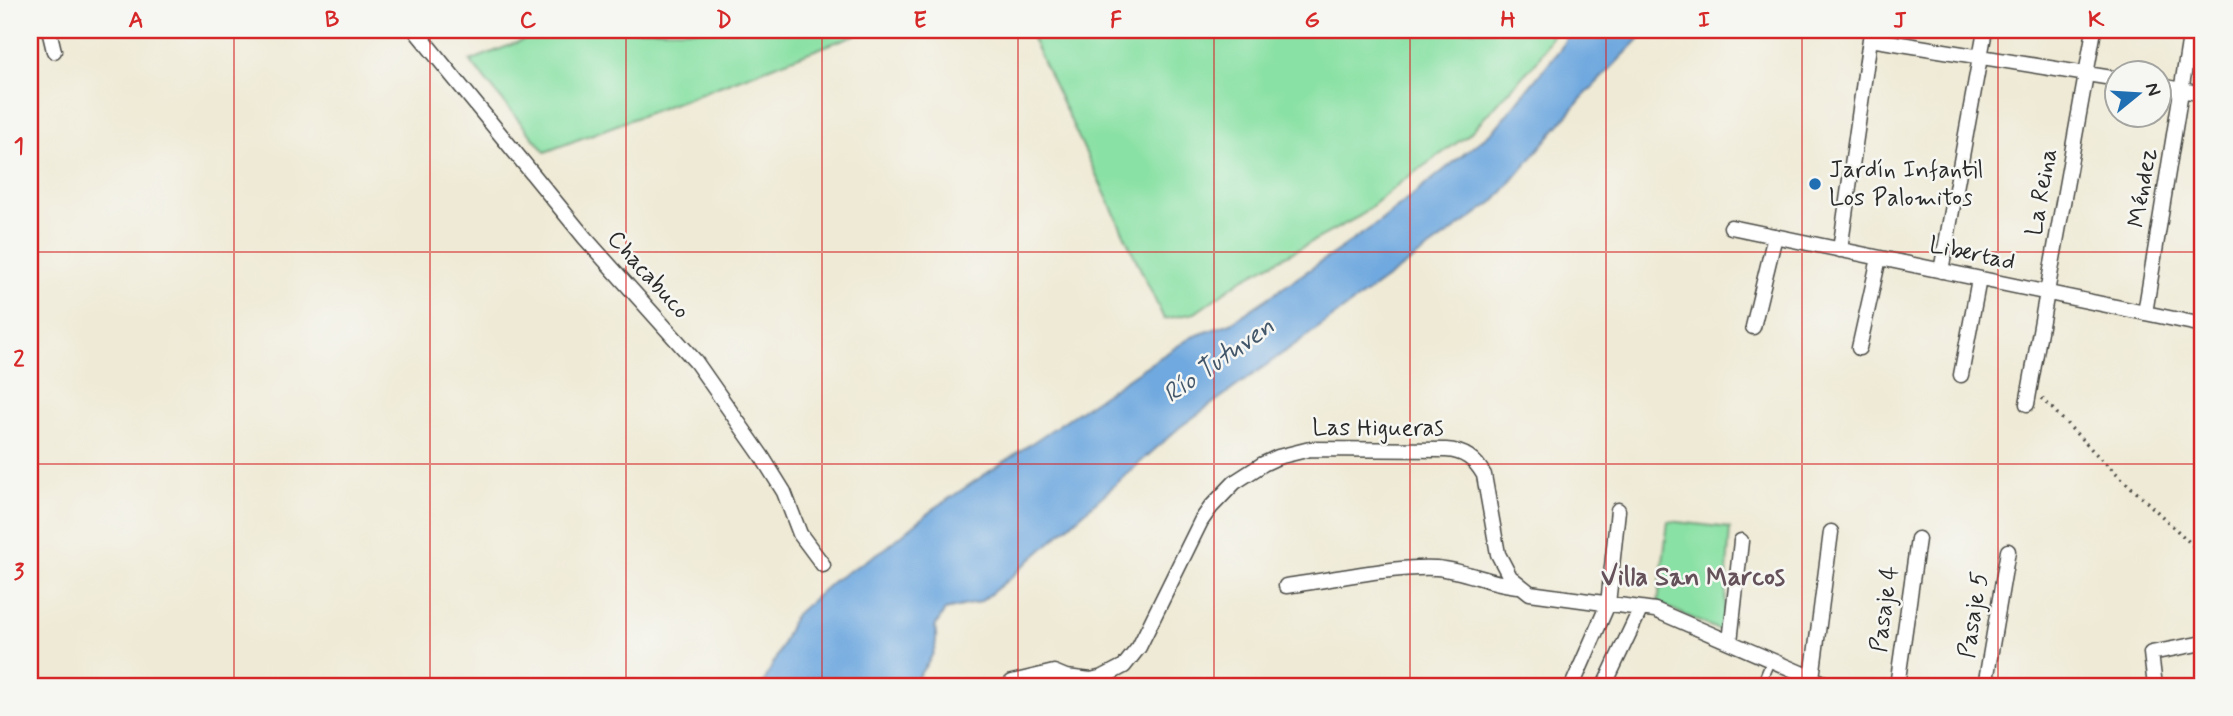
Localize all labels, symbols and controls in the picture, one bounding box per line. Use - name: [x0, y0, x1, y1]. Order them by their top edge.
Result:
- text: A: [128, 6, 144, 36]
- text: B: [325, 6, 340, 36]
- text: C: [520, 6, 537, 36]
- text: D: [716, 6, 732, 36]
- text: E: [913, 6, 927, 36]
- text: F: [1110, 6, 1122, 36]
- text: G: [1304, 6, 1320, 36]
- text: H: [1500, 6, 1516, 36]
- text: I: [1698, 6, 1710, 36]
- text: J: [1893, 6, 1907, 36]
- text: K: [2088, 6, 2105, 36]
- north arrow: [2104, 60, 2174, 130]
- text: N: [2139, 79, 2167, 99]
- text: 1: [14, 132, 24, 162]
- street label: La Reina: [2019, 146, 2065, 238]
- street label: Méndez: [2121, 146, 2165, 230]
- place label: Jardín Infantil Los Palomitos: [1829, 155, 1983, 214]
- marker: Jardín Infantil Los Palomitos: [1807, 176, 1823, 192]
- street label: Chacabuco: [600, 224, 696, 326]
- street label: Libertad: [1926, 230, 2018, 278]
- water label: Río Tutuven: [1157, 310, 1281, 412]
- text: 2: [13, 345, 25, 375]
- street label: Las Higueras: [1312, 413, 1444, 444]
- text: 3: [14, 558, 25, 588]
- district label: Villa San Marcos: [1601, 561, 1785, 595]
- street label: Pasaje 4: [1864, 564, 1906, 654]
- street label: Pasaje 5: [1952, 569, 1996, 661]

